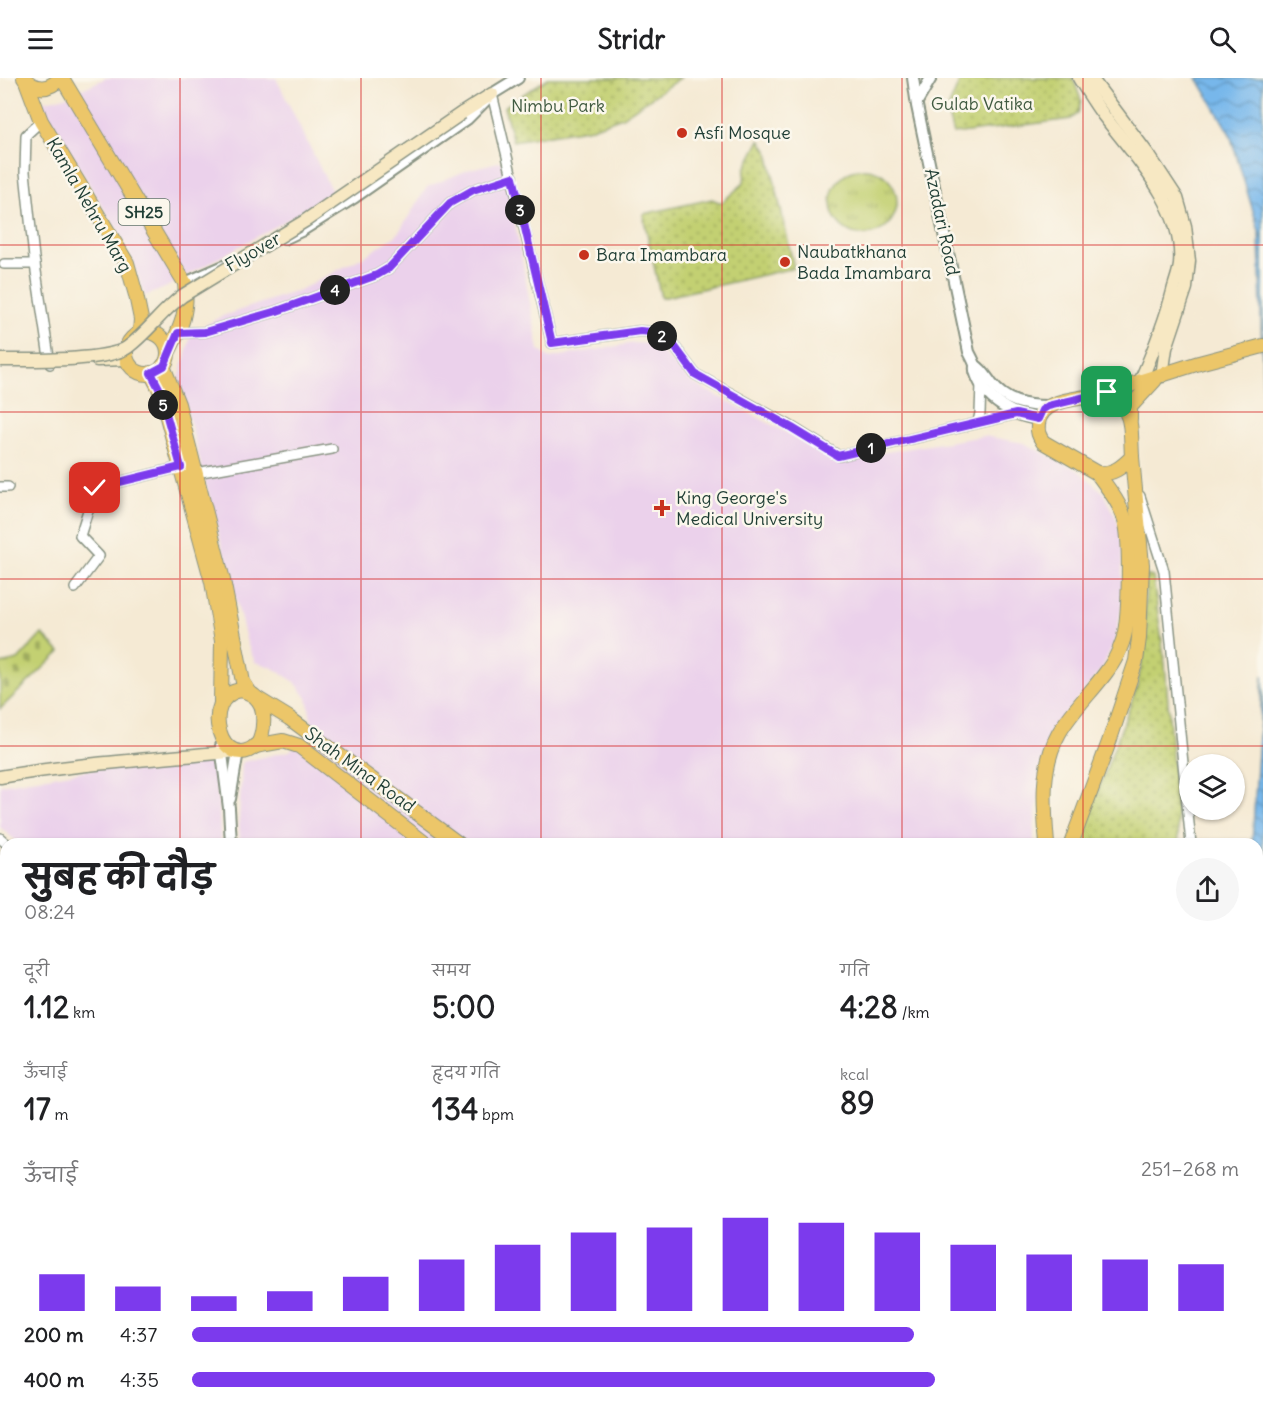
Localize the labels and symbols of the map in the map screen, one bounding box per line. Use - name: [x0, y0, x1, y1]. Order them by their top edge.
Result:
- park label: Gulab Vatika: [931, 92, 1033, 115]
- park label: Nimbu Park: [511, 94, 605, 117]
- place label: Asfi Mosque: [694, 121, 791, 144]
- marker: Asfi Mosque: [675, 126, 689, 140]
- street label: Kamla Nehru Marg: [41, 133, 137, 276]
- street label: Azadari Road: [920, 166, 965, 278]
- pin: 3: [505, 195, 535, 225]
- road number: SH25: [118, 199, 170, 225]
- street label: Flyover: [221, 226, 285, 277]
- place label: Naubatkhana Bada Imambara: [797, 240, 931, 284]
- place label: Bara Imambara: [596, 243, 727, 266]
- marker: Bara Imambara: [577, 248, 591, 262]
- marker: Naubatkhana Bada Imambara: [778, 255, 792, 269]
- pin: 4: [320, 275, 350, 305]
- pin: 2: [647, 321, 677, 351]
- pin: [1081, 366, 1132, 417]
- pin: 5: [148, 390, 178, 420]
- pin: 1: [856, 433, 886, 463]
- pin: [69, 462, 120, 513]
- place label: King George's Medical University: [676, 486, 823, 530]
- marker: King George's Medical University: [653, 499, 671, 517]
- street label: Shah Mina Road: [301, 722, 420, 818]

